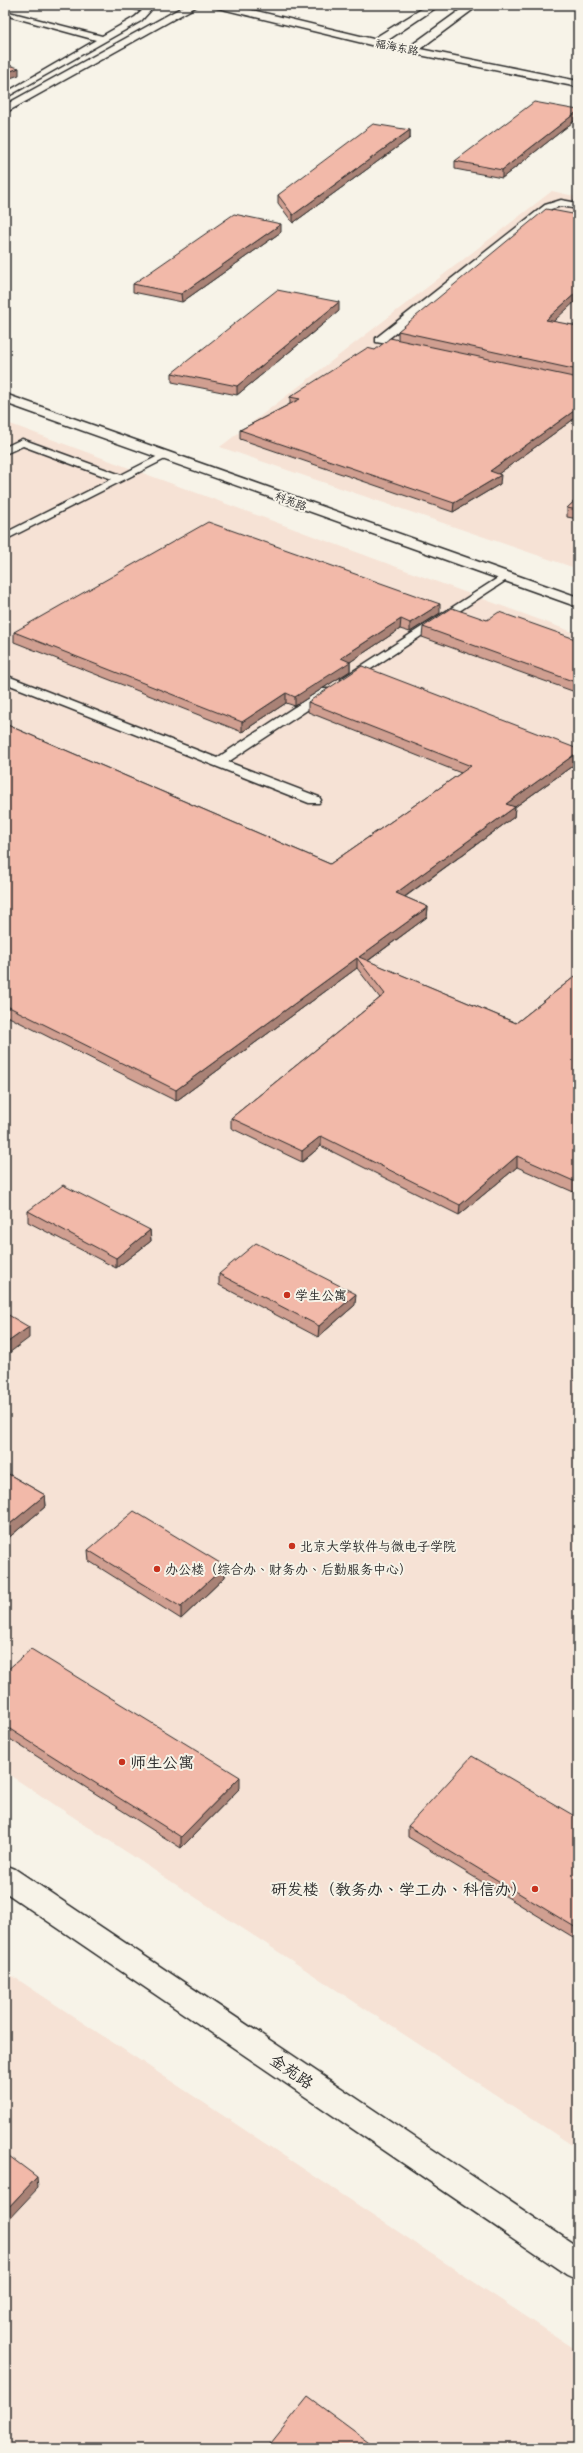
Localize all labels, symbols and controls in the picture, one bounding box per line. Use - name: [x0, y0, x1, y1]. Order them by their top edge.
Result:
- street label: 福海东路: [374, 35, 420, 58]
- street label: 科苑路: [273, 488, 309, 513]
- place label: 学生公寓: [295, 1286, 347, 1303]
- marker: 学生公寓: [282, 1290, 292, 1300]
- place label: 北京大学软件与微电子学院: [300, 1537, 456, 1554]
- marker: 北京大学软件与微电子学院: [287, 1541, 297, 1551]
- place label: 办公楼（综合办、财务办、后勤服务中心）: [165, 1560, 412, 1577]
- marker: 办公楼（综合办、财务办、后勤服务中心）: [152, 1564, 162, 1574]
- place label: 师生公寓: [130, 1751, 194, 1772]
- marker: 师生公寓: [117, 1757, 127, 1767]
- place label: 研发楼（教务办、学工办、科信办）: [271, 1878, 527, 1899]
- marker: 研发楼（教务办、学工办、科信办）: [530, 1884, 540, 1894]
- street label: 金苑路: [267, 2048, 318, 2093]

